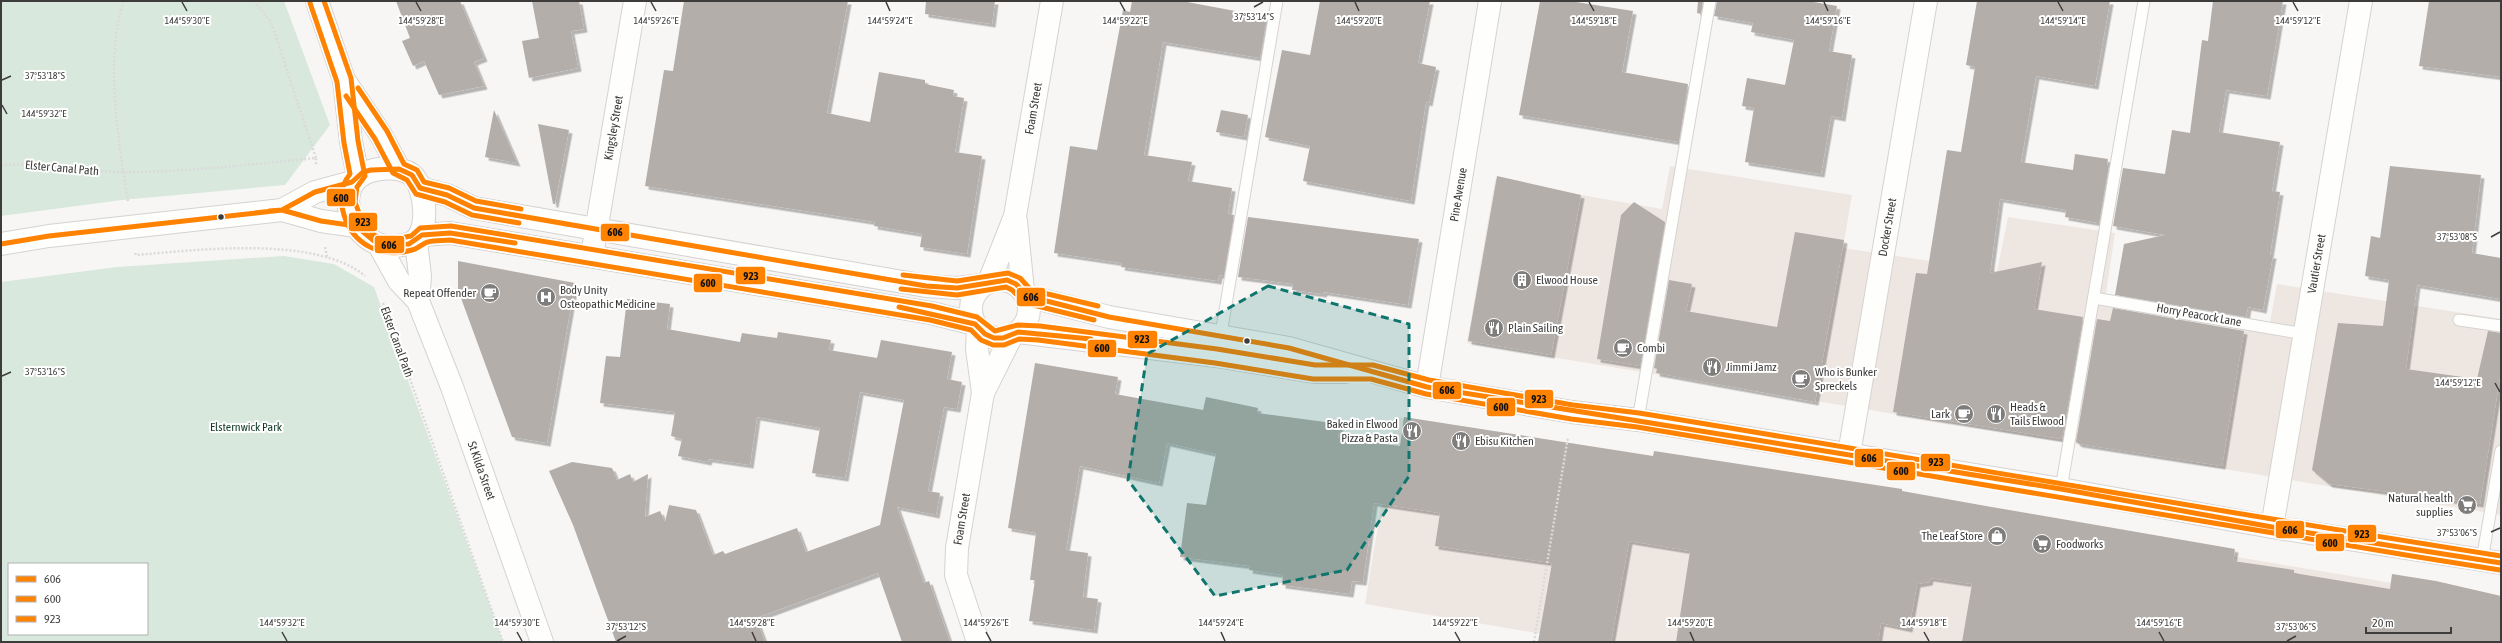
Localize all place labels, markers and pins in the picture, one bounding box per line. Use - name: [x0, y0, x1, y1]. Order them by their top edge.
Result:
- unlabelled marker: [216, 212, 226, 222]
- building icon: Elwood House: [1511, 269, 1533, 291]
- place label: Elwood House: [1536, 273, 1598, 287]
- cafe icon: Repeat Offender: [479, 282, 501, 304]
- place label: Body Unity Osteopathic Medicine: [560, 283, 655, 311]
- place label: Repeat Offender: [403, 286, 476, 300]
- hospital icon: Body Unity Osteopathic Medicine: [535, 286, 557, 308]
- restaurant icon: Plain Sailing: [1483, 317, 1505, 339]
- place label: Plain Sailing: [1508, 321, 1564, 335]
- unlabelled marker: [1242, 336, 1252, 346]
- cafe icon: Combi: [1612, 337, 1634, 359]
- place label: Combi: [1637, 341, 1665, 355]
- restaurant icon: Jimmi Jamz: [1701, 356, 1723, 378]
- place label: Jimmi Jamz: [1726, 360, 1777, 374]
- place label: Who is Bunker Spreckels: [1815, 365, 1877, 393]
- cafe icon: Who is Bunker Spreckels: [1790, 368, 1812, 390]
- place label: Heads & Tails Elwood: [2010, 400, 2064, 428]
- cafe icon: Lark: [1953, 403, 1975, 425]
- restaurant icon: Heads & Tails Elwood: [1985, 403, 2007, 425]
- place label: Lark: [1931, 407, 1951, 421]
- place label: Baked in Elwood Pizza & Pasta: [1327, 417, 1398, 445]
- restaurant icon: Baked in Elwood Pizza & Pasta: [1401, 420, 1423, 442]
- restaurant icon: Ebisu Kitchen: [1450, 430, 1472, 452]
- place label: Ebisu Kitchen: [1475, 434, 1534, 448]
- place label: Natural health supplies: [2388, 491, 2453, 519]
- supermarket icon: Natural health supplies: [2456, 494, 2478, 516]
- shop icon: The Leaf Store: [1986, 525, 2008, 547]
- place label: The Leaf Store: [1921, 529, 1983, 543]
- supermarket icon: Foodworks: [2031, 533, 2053, 555]
- place label: Foodworks: [2056, 537, 2103, 551]

